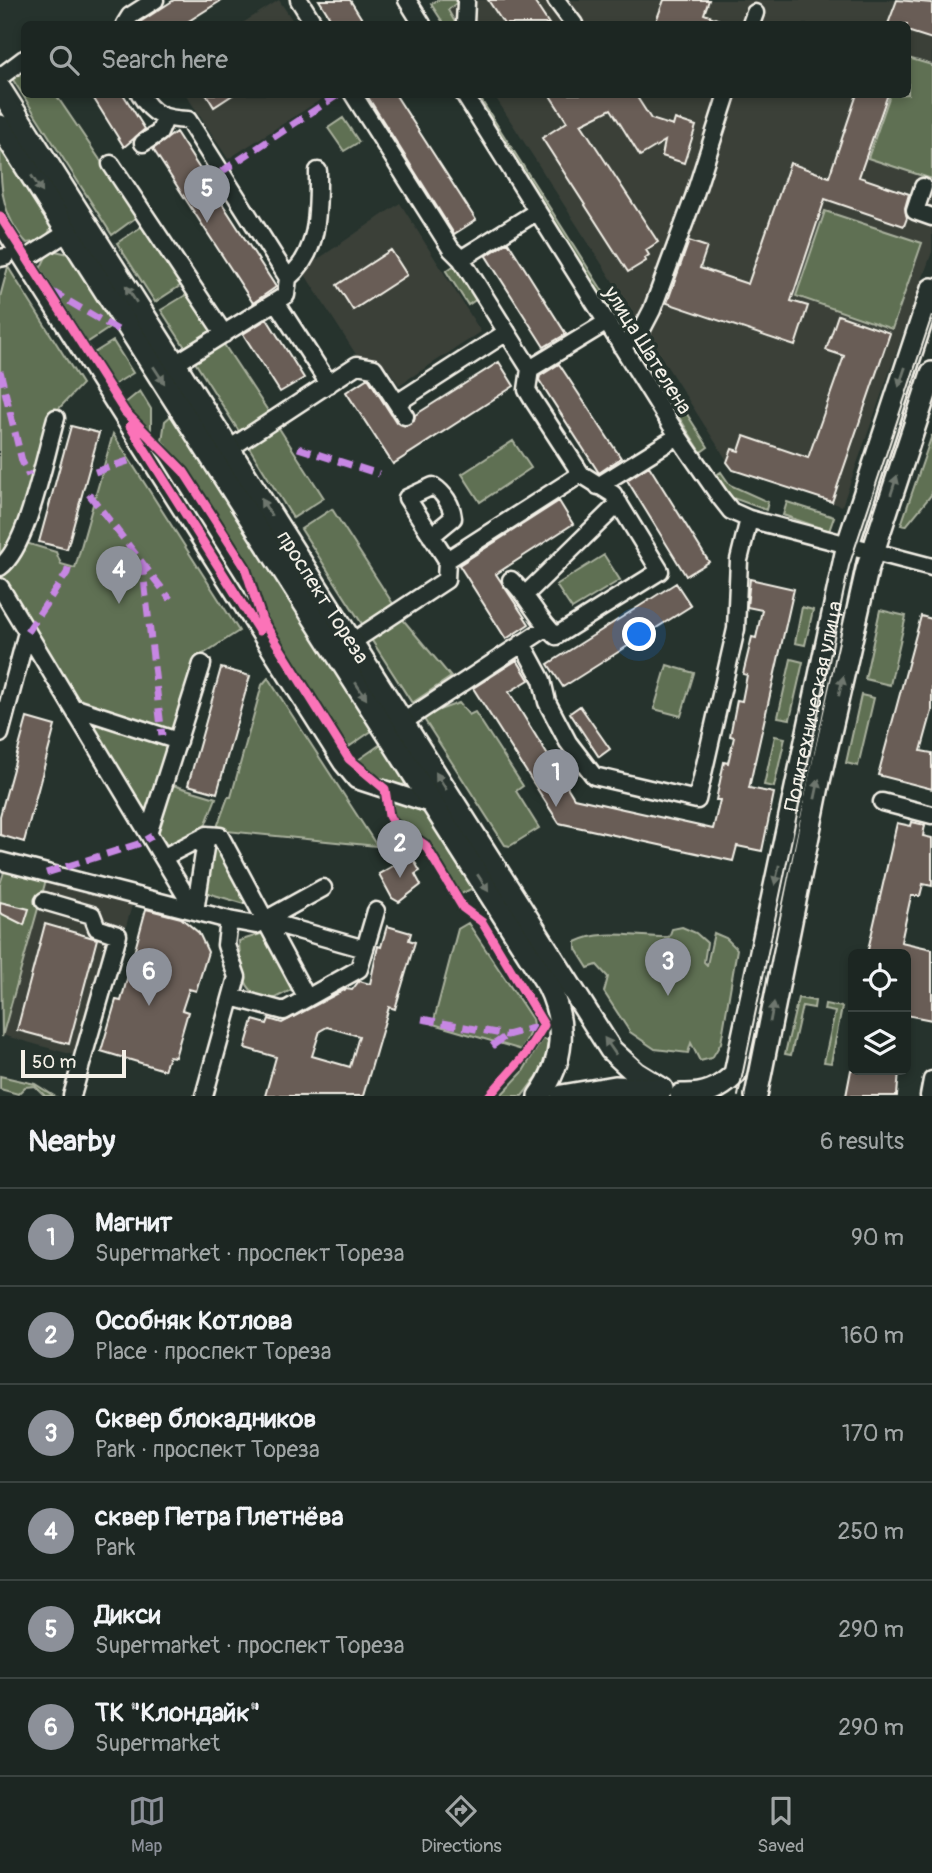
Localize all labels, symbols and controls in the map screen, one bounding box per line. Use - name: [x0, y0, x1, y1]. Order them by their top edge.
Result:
- search box: [21, 21, 911, 98]
- icon: search: [45, 41, 83, 79]
- text: Search here: [101, 44, 228, 76]
- pin: 5: [184, 165, 230, 223]
- one-way arrow: [30, 174, 43, 193]
- street label: улица Шателена: [597, 280, 698, 419]
- one-way arrow: [124, 285, 137, 304]
- one-way arrow: [153, 366, 166, 385]
- one-way arrow: [896, 366, 907, 387]
- one-way arrow: [890, 475, 900, 496]
- one-way arrow: [259, 497, 272, 516]
- street label: проспект Тореза: [270, 526, 375, 669]
- pin: 4: [96, 546, 142, 604]
- street label: Политехническая улица: [778, 599, 849, 814]
- your location: [622, 617, 656, 651]
- one-way arrow: [835, 675, 846, 697]
- one-way arrow: [354, 681, 367, 701]
- pin: 1: [533, 749, 579, 807]
- one-way arrow: [434, 772, 447, 791]
- one-way arrow: [812, 778, 823, 800]
- pin: 2: [377, 820, 423, 878]
- one-way arrow: [772, 864, 783, 886]
- one-way arrow: [477, 873, 490, 892]
- pin: 3: [645, 938, 691, 996]
- pin: 6: [126, 948, 172, 1006]
- map controls: [848, 949, 911, 1075]
- button: locate: [848, 949, 911, 1012]
- one-way arrow: [767, 1001, 778, 1023]
- button: layers: [848, 1012, 911, 1075]
- one-way arrow: [603, 1037, 617, 1055]
- scale bar: [21, 1047, 126, 1079]
- text: 50 m: [32, 1050, 76, 1074]
- text: Nearby: [28, 1123, 115, 1160]
- text: 6 results: [820, 1127, 904, 1156]
- text: Магнит: [95, 1207, 172, 1239]
- text: 1: [47, 1223, 56, 1252]
- text: 90 m: [851, 1223, 904, 1252]
- text: Supermarket · проспект Тореза: [95, 1239, 404, 1268]
- text: Особняк Котлова: [95, 1305, 292, 1337]
- text: 2: [45, 1321, 57, 1350]
- text: 160 m: [840, 1321, 904, 1350]
- text: Place · проспект Тореза: [95, 1337, 331, 1366]
- text: Сквер блокадников: [95, 1403, 316, 1435]
- text: 3: [45, 1419, 57, 1448]
- text: 170 m: [842, 1419, 904, 1448]
- text: Park · проспект Тореза: [95, 1435, 320, 1464]
- text: сквер Петра Плетнёва: [95, 1501, 344, 1533]
- text: 4: [44, 1517, 58, 1546]
- text: 250 m: [838, 1517, 904, 1546]
- text: Park: [95, 1533, 135, 1562]
- text: Дикси: [95, 1599, 160, 1631]
- text: 5: [45, 1615, 57, 1644]
- text: 290 m: [838, 1615, 904, 1644]
- text: Supermarket · проспект Тореза: [95, 1631, 404, 1660]
- text: ТК "Клондайк": [95, 1697, 260, 1729]
- text: 6: [44, 1713, 58, 1742]
- text: 290 m: [838, 1713, 904, 1742]
- text: Supermarket: [95, 1729, 220, 1758]
- tab: Map: [128, 1792, 166, 1858]
- tab: Directions: [421, 1792, 502, 1858]
- tab: Saved: [757, 1792, 804, 1858]

